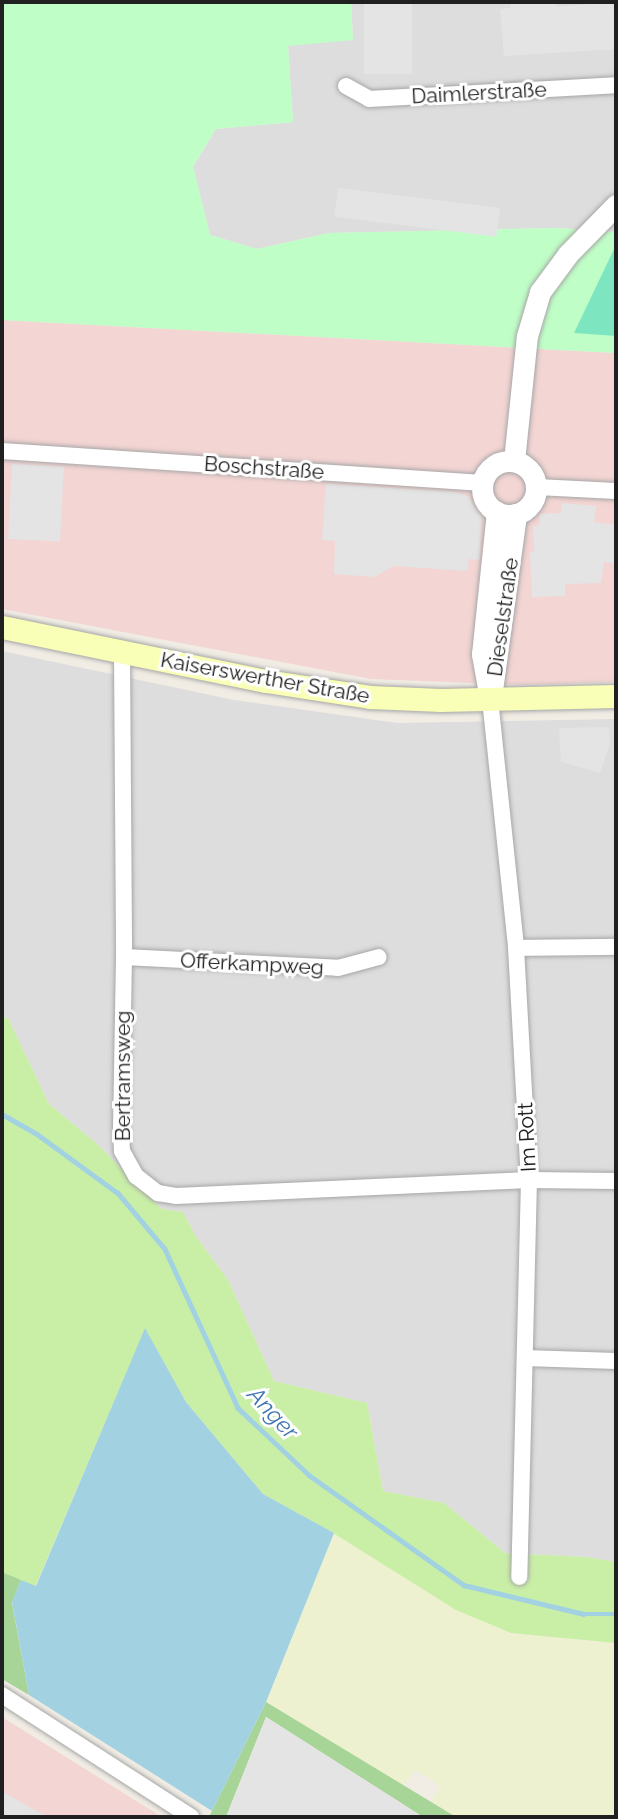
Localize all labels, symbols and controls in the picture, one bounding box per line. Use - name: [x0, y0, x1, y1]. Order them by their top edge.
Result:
- street label: Daimlerstraße: [411, 77, 547, 109]
- street label: Boschstraße: [203, 451, 325, 485]
- street label: Dieselstraße: [482, 556, 524, 678]
- street label: Kaiserswerther Straße: [158, 647, 372, 709]
- street label: Offerkampweg: [180, 948, 324, 980]
- street label: Bertramsweg: [110, 1011, 136, 1141]
- street label: Im Rott: [513, 1102, 541, 1172]
- water label: Anger: [242, 1381, 304, 1445]

